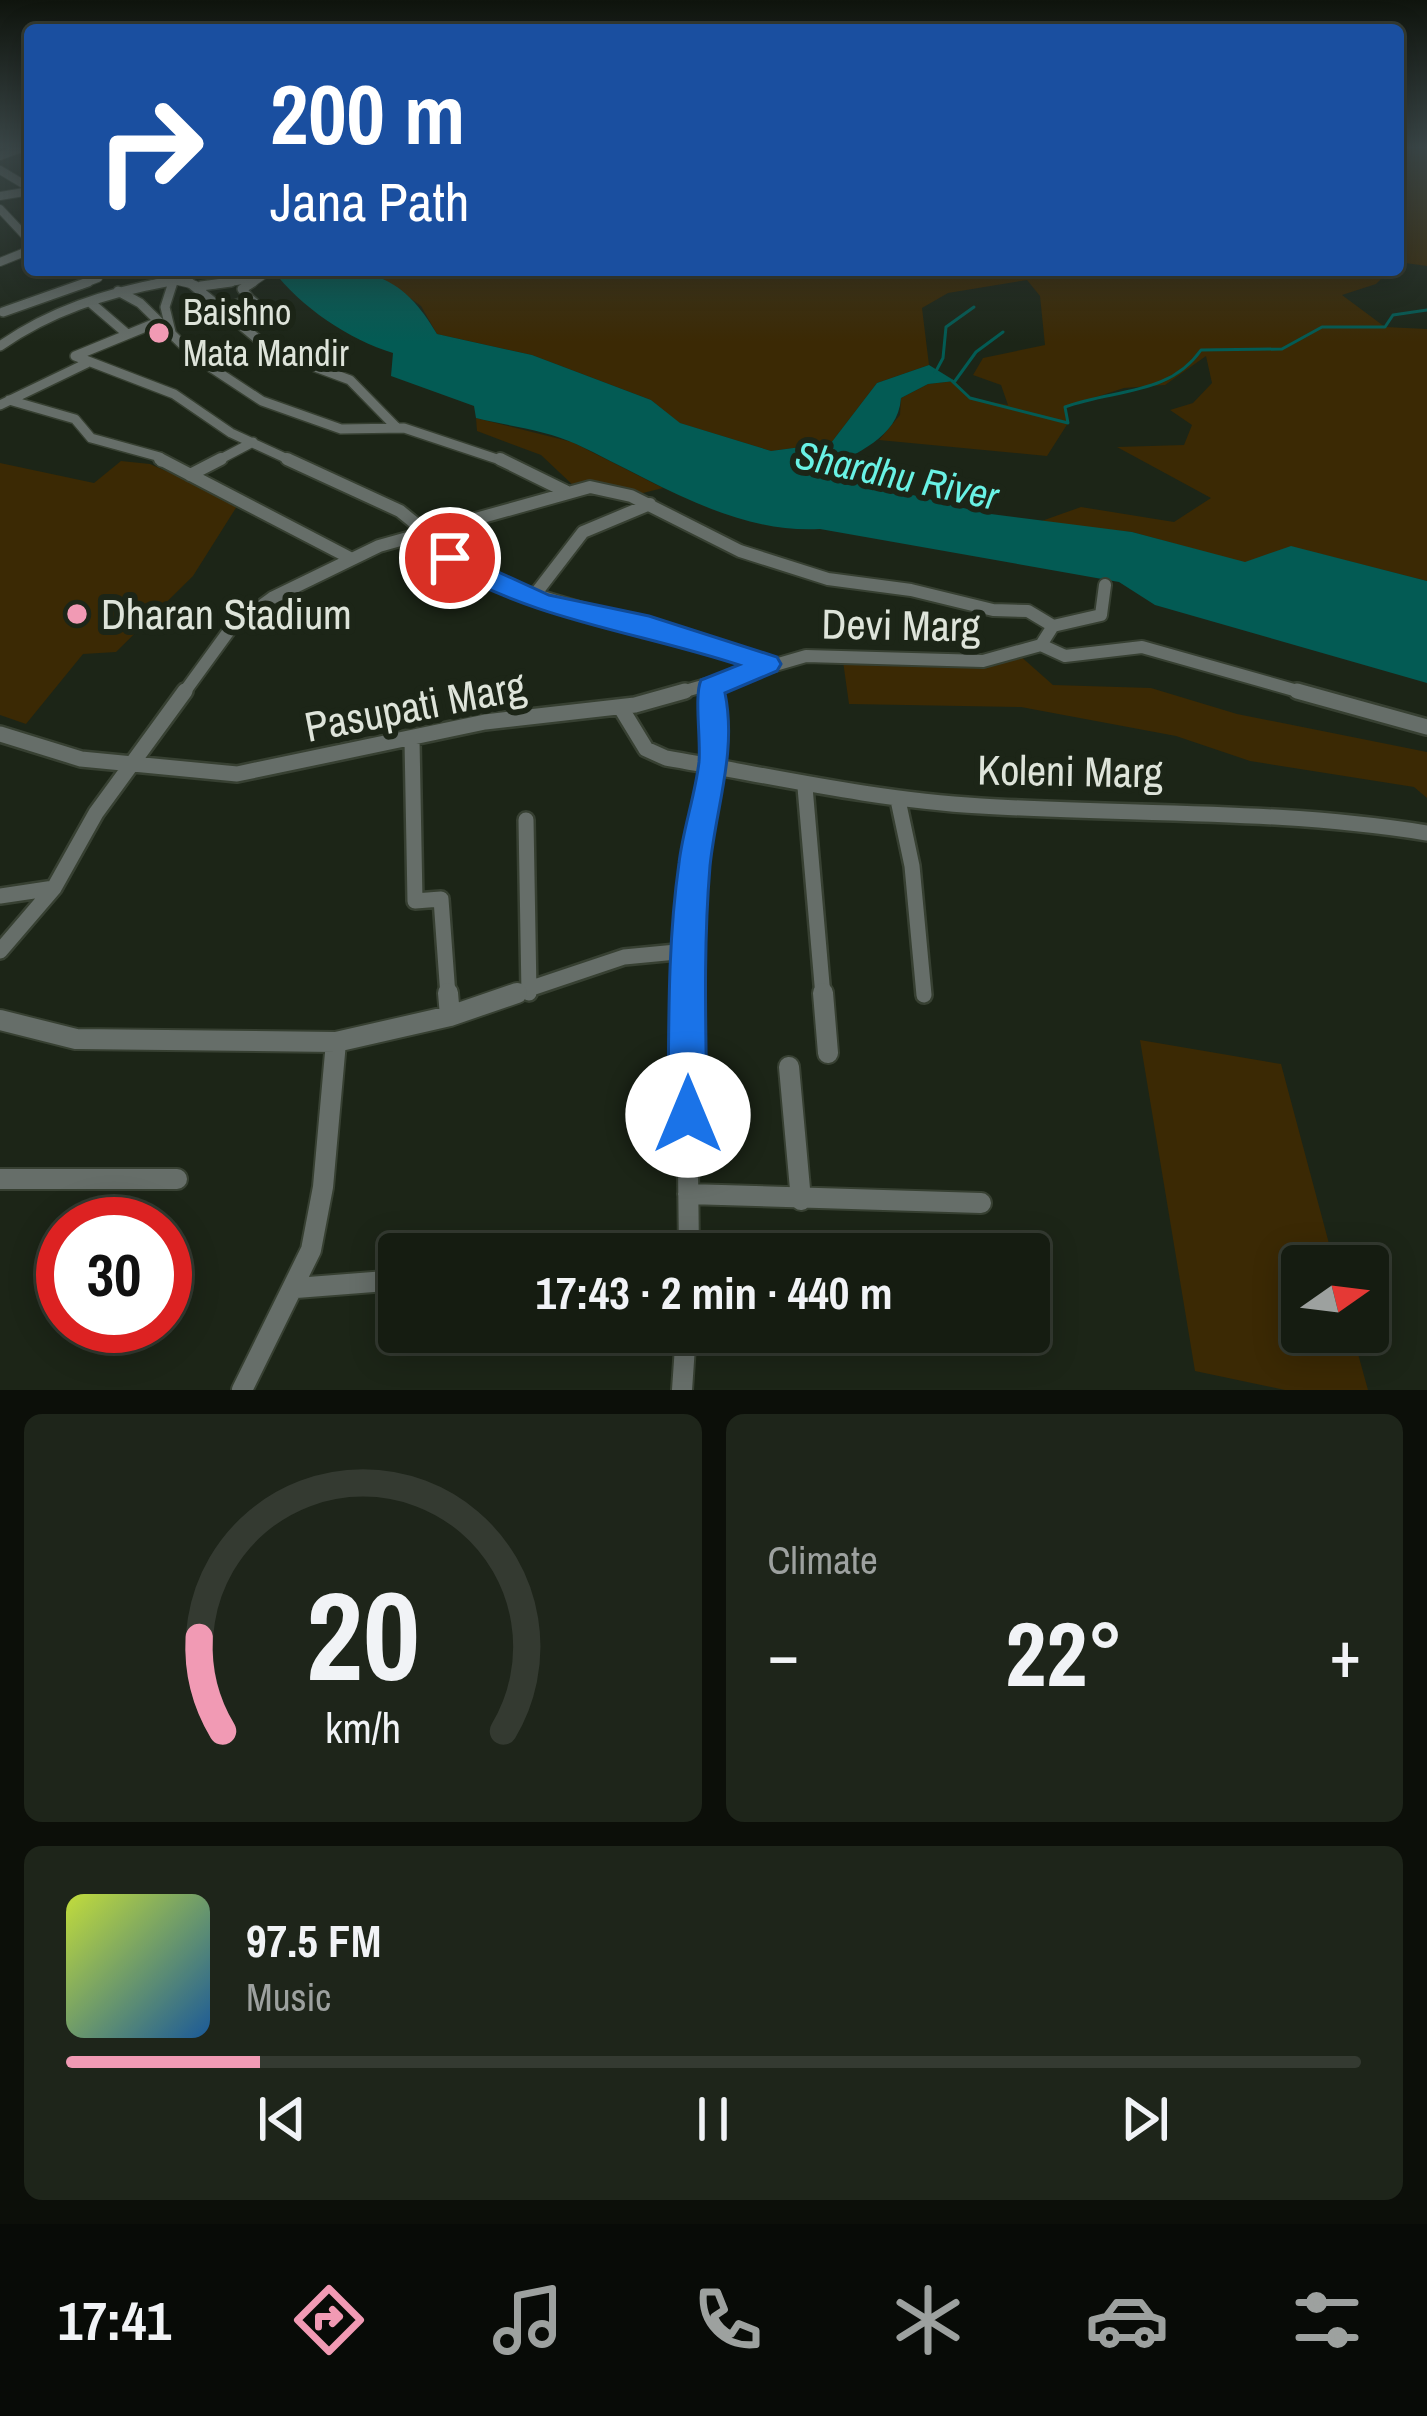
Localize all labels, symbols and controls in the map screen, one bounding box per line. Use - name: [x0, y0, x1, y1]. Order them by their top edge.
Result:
- text: 200 m: [270, 57, 465, 170]
- icon: right: [72, 72, 228, 228]
- text: Jana Path: [270, 165, 469, 238]
- place label: Baishno Mata Mandir: [183, 288, 349, 377]
- marker: Baishno Mata Mandir: [146, 320, 172, 346]
- water label: Shardhu River: [791, 428, 1005, 522]
- pin: [399, 507, 501, 609]
- icon: arrive: [417, 525, 483, 591]
- place label: Dharan Stadium: [101, 586, 352, 642]
- street label: Devi Marg: [821, 596, 981, 654]
- marker: Dharan Stadium: [64, 601, 90, 627]
- street label: Pasupati Marg: [300, 657, 530, 755]
- street label: Koleni Marg: [977, 741, 1163, 801]
- position arrow: [625, 1052, 751, 1178]
- speed limit sign: 30: [36, 1197, 192, 1353]
- north arrow: [1281, 1245, 1389, 1353]
- map controls: [1281, 1245, 1389, 1353]
- text: 17:43 · 2 min · 440 m: [536, 1262, 892, 1323]
- text: Climate: [768, 1534, 878, 1586]
- text: 20: [306, 1551, 420, 1719]
- text: 22°: [1005, 1593, 1123, 1714]
- text: −: [768, 1609, 799, 1698]
- text: +: [1329, 1609, 1361, 1698]
- text: km/h: [325, 1699, 401, 1756]
- text: 97.5 FM: [246, 1910, 381, 1971]
- text: Music: [246, 1971, 331, 2023]
- icon: previous: [249, 2086, 315, 2152]
- icon: pause: [680, 2086, 746, 2152]
- icon: next: [1112, 2086, 1178, 2152]
- icon: directions: [287, 2278, 371, 2362]
- icon: music: [486, 2278, 570, 2362]
- icon: phone: [686, 2278, 770, 2362]
- icon: climate: [886, 2278, 970, 2362]
- icon: car: [1085, 2278, 1169, 2362]
- icon: filters: [1285, 2278, 1369, 2362]
- text: 17:41: [58, 2284, 171, 2357]

